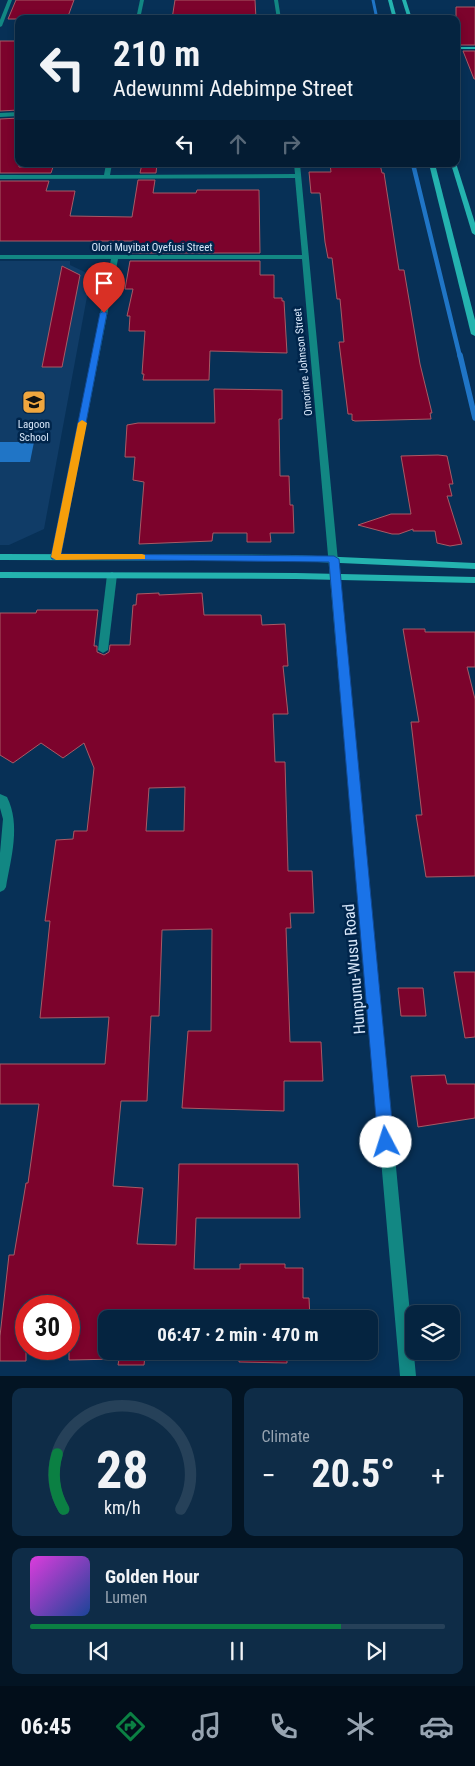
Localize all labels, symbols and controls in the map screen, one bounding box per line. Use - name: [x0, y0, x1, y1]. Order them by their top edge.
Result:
- text: 210 m: [113, 34, 200, 75]
- icon: left: [30, 35, 95, 100]
- text: Adewunmi Adebimpe Street: [113, 76, 353, 101]
- icon: left: [171, 130, 199, 158]
- icon: ahead: [224, 130, 252, 158]
- icon: right: [277, 130, 305, 158]
- street label: Olori Muyibat Oyefusi Street: [91, 241, 213, 254]
- pin: [83, 262, 125, 313]
- icon: arrive: [90, 269, 118, 297]
- street label: Omorinre Johnson Street: [291, 308, 315, 416]
- school or university icon: Lagoon School: [21, 389, 47, 415]
- place label: Lagoon School: [18, 418, 50, 444]
- street label: Hunpunu-Wusu Road: [339, 903, 369, 1035]
- position arrow: [359, 1115, 411, 1167]
- speed limit sign: 30: [15, 1295, 80, 1360]
- map controls: [405, 1305, 460, 1360]
- button: layers: [405, 1305, 460, 1360]
- text: 06:47 · 2 min · 470 m: [157, 1323, 319, 1346]
- text: Climate: [262, 1427, 310, 1446]
- text: 28: [95, 1440, 148, 1501]
- text: 20.5°: [312, 1452, 395, 1496]
- text: −: [262, 1459, 276, 1492]
- text: +: [431, 1459, 445, 1492]
- text: km/h: [103, 1497, 140, 1518]
- text: Golden Hour: [105, 1565, 199, 1588]
- text: Lumen: [105, 1588, 147, 1607]
- icon: previous: [85, 1637, 113, 1665]
- icon: pause: [223, 1637, 251, 1665]
- icon: next: [362, 1637, 390, 1665]
- icon: directions: [113, 1709, 148, 1744]
- icon: music: [189, 1709, 224, 1744]
- icon: phone: [266, 1709, 301, 1744]
- icon: climate: [343, 1709, 378, 1744]
- icon: car: [419, 1709, 454, 1744]
- text: 06:45: [21, 1714, 71, 1739]

